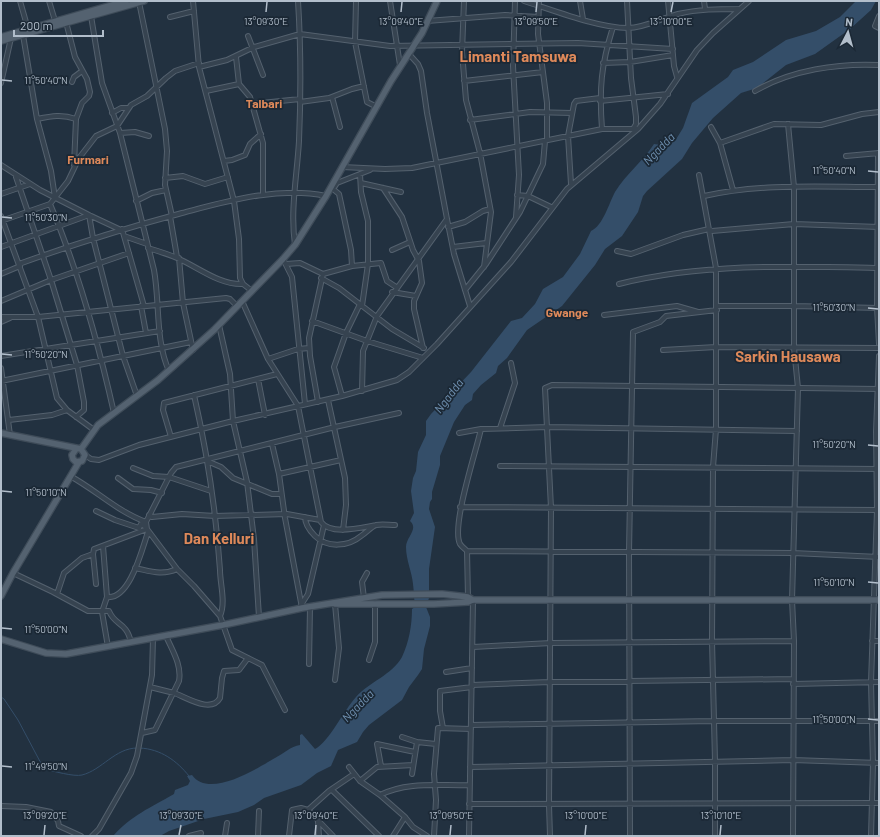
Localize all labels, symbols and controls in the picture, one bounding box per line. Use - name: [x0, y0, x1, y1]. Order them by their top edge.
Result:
- scale bar: [14, 12, 103, 38]
- north arrow: [828, 12, 868, 52]
- text: 13°09'30"E: [244, 15, 288, 27]
- text: 13°09'40"E: [379, 15, 423, 27]
- text: 13°09'50"E: [514, 15, 558, 27]
- text: 13°10'00"E: [650, 15, 692, 27]
- text: N: [845, 15, 853, 28]
- text: 200 m: [20, 18, 52, 32]
- district label: Limanti Tamsuwa: [459, 47, 577, 65]
- text: 11°50'40"N: [24, 74, 68, 86]
- district label: Talbari: [246, 96, 282, 110]
- water label: Ngadda: [640, 129, 677, 167]
- district label: Furmari: [67, 152, 109, 166]
- text: 11°50'40"N: [812, 164, 856, 176]
- text: 11°50'30"N: [24, 211, 68, 223]
- text: 11°50'30"N: [812, 301, 856, 313]
- district label: Gwange: [546, 305, 589, 319]
- district label: Sarkin Hausawa: [735, 347, 841, 365]
- text: 11°50'20"N: [24, 348, 68, 360]
- water label: Ngadda: [431, 375, 466, 415]
- text: 11°50'20"N: [812, 438, 856, 450]
- text: 11°50'10"N: [25, 486, 67, 498]
- district label: Dan Kelluri: [184, 529, 254, 547]
- text: 11°50'10"N: [813, 576, 855, 588]
- text: 11°50'00"N: [24, 623, 68, 635]
- water label: Ngadda: [339, 686, 376, 724]
- text: 11°50'00"N: [812, 713, 856, 725]
- text: 11°49'50"N: [24, 760, 68, 772]
- text: 13°09'20"E: [23, 809, 67, 821]
- text: 13°09'30"E: [159, 809, 203, 821]
- text: 13°09'40"E: [294, 809, 338, 821]
- text: 13°09'50"E: [429, 809, 473, 821]
- text: 13°10'00"E: [565, 809, 607, 821]
- text: 13°10'10"E: [701, 809, 741, 821]

